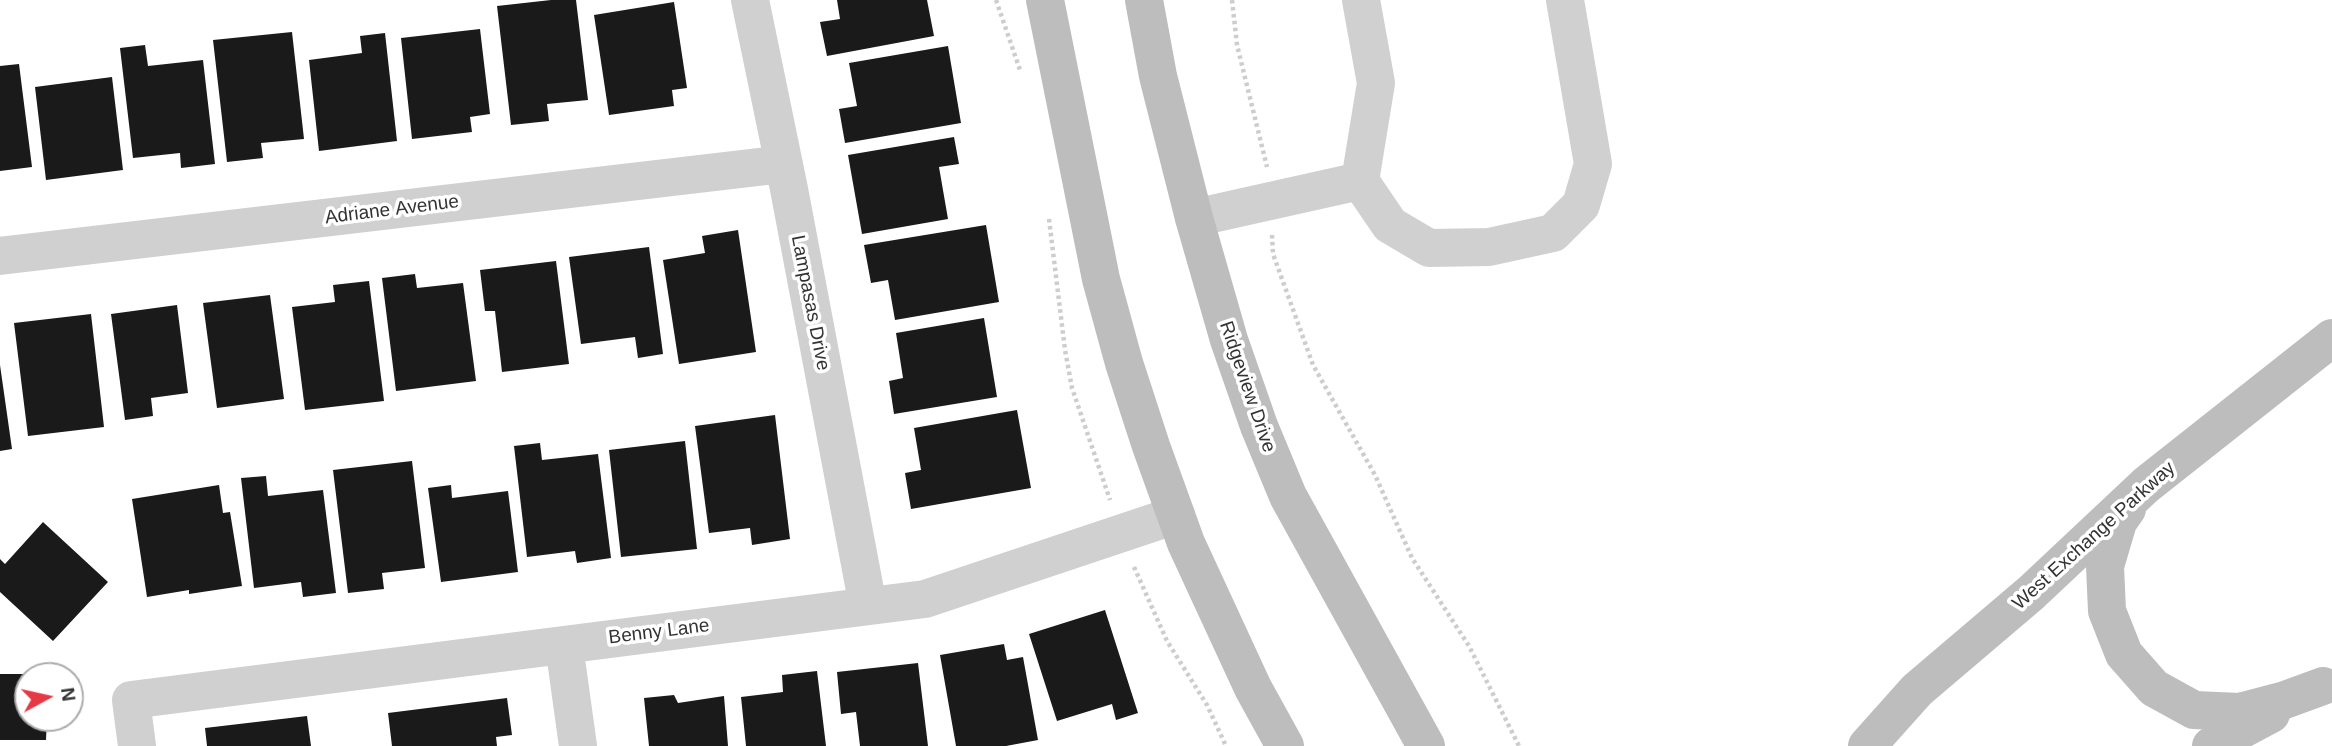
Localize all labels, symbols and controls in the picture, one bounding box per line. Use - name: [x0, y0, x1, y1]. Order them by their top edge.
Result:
- street label: Adriane Avenue: [324, 190, 460, 230]
- street label: Lampasas Drive: [786, 233, 834, 373]
- street label: Ridgeview Drive: [1214, 318, 1280, 456]
- street label: West Exchange Parkway: [2008, 457, 2180, 615]
- street label: Benny Lane: [607, 615, 711, 649]
- north arrow: [14, 662, 84, 732]
- text: N: [57, 686, 80, 703]

